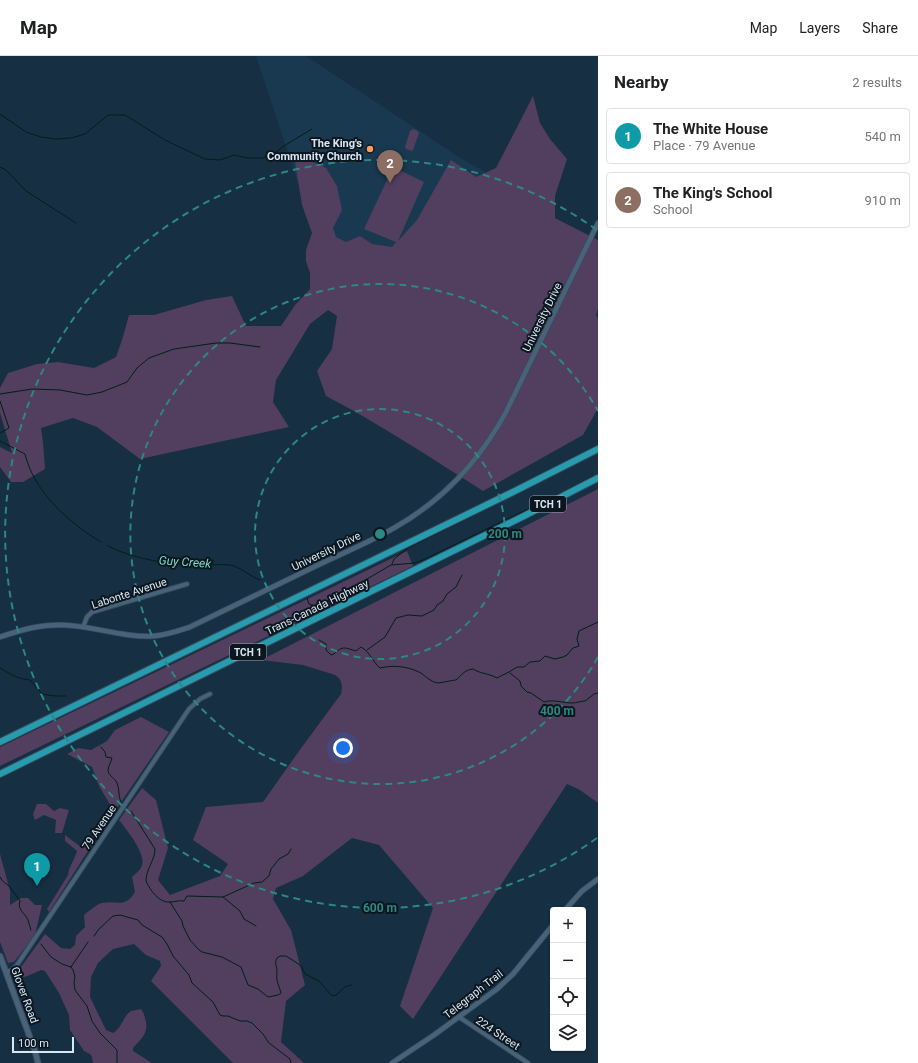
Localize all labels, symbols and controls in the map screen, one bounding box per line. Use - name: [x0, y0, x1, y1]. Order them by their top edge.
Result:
- text: Map: [20, 16, 58, 39]
- text: Map: [750, 20, 777, 36]
- text: Layers: [799, 20, 840, 36]
- text: Share: [862, 20, 898, 36]
- text: Nearby: [614, 72, 669, 92]
- text: 2 results: [852, 75, 902, 90]
- text: The White House: [653, 120, 768, 138]
- text: 1: [624, 129, 632, 144]
- text: 540 m: [864, 129, 901, 144]
- place label: The King's Community Church: [267, 137, 362, 163]
- text: Place · 79 Avenue: [653, 138, 755, 153]
- marker: The King's Community Church: [365, 144, 375, 154]
- pin: 2: [377, 150, 403, 183]
- text: The King's School: [653, 184, 773, 202]
- text: 2: [624, 193, 632, 208]
- text: 910 m: [864, 193, 901, 208]
- text: School: [653, 202, 693, 217]
- street label: University Drive: [520, 280, 565, 354]
- road number: TCH 1: [530, 496, 566, 512]
- centre of rings: [373, 527, 387, 541]
- text: 200 m: [488, 527, 522, 541]
- street label: University Drive: [290, 529, 363, 574]
- water label: Guy Creek: [158, 553, 213, 571]
- street label: Labonte Avenue: [90, 575, 169, 612]
- street label: Trans-Canada Highway: [264, 577, 371, 638]
- road number: TCH 1: [230, 644, 266, 660]
- text: 400 m: [540, 704, 574, 718]
- your location: [333, 738, 353, 758]
- street label: 79 Avenue: [80, 802, 119, 852]
- pin: 1: [24, 853, 50, 886]
- text: 600 m: [363, 901, 397, 915]
- map controls: [550, 907, 586, 1051]
- button: +: [550, 907, 586, 943]
- button: −: [550, 943, 586, 979]
- street label: Glover Road: [8, 965, 41, 1025]
- street label: Telegraph Trail: [441, 967, 506, 1022]
- button: locate: [550, 979, 586, 1015]
- street label: 224 Street: [473, 1014, 523, 1053]
- button: layers: [550, 1015, 586, 1051]
- scale bar: [12, 1035, 74, 1054]
- text: 100 m: [18, 1037, 49, 1050]

